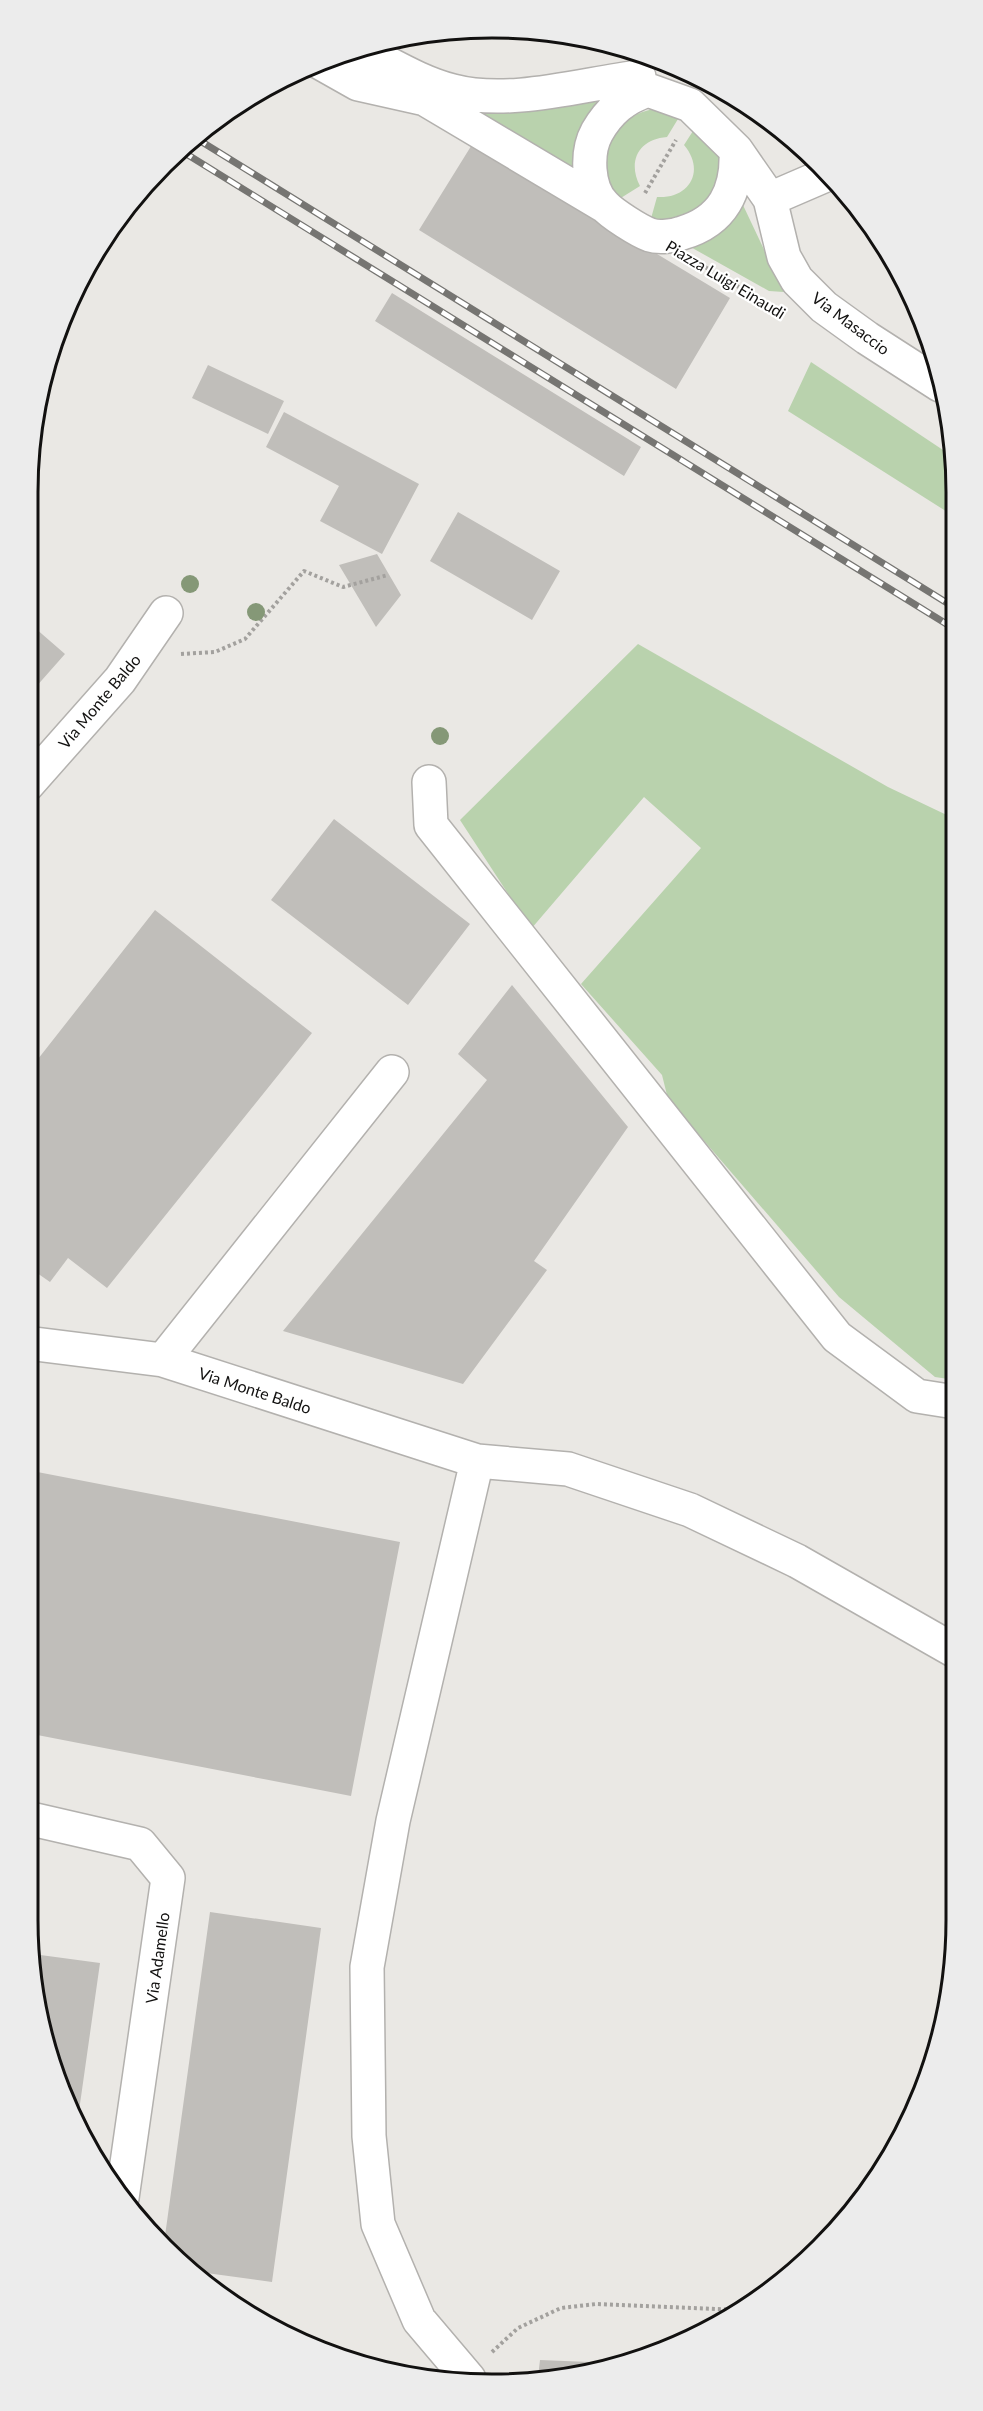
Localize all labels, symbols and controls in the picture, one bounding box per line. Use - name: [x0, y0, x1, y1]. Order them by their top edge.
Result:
- street label: Piazza Luigi Einaudi: [663, 236, 789, 322]
- street label: Via Masaccio: [808, 288, 894, 358]
- street label: Via Monte Baldo: [54, 650, 144, 752]
- street label: Via Monte Baldo: [196, 1363, 314, 1417]
- street label: Via Adamello: [141, 1911, 173, 2005]

